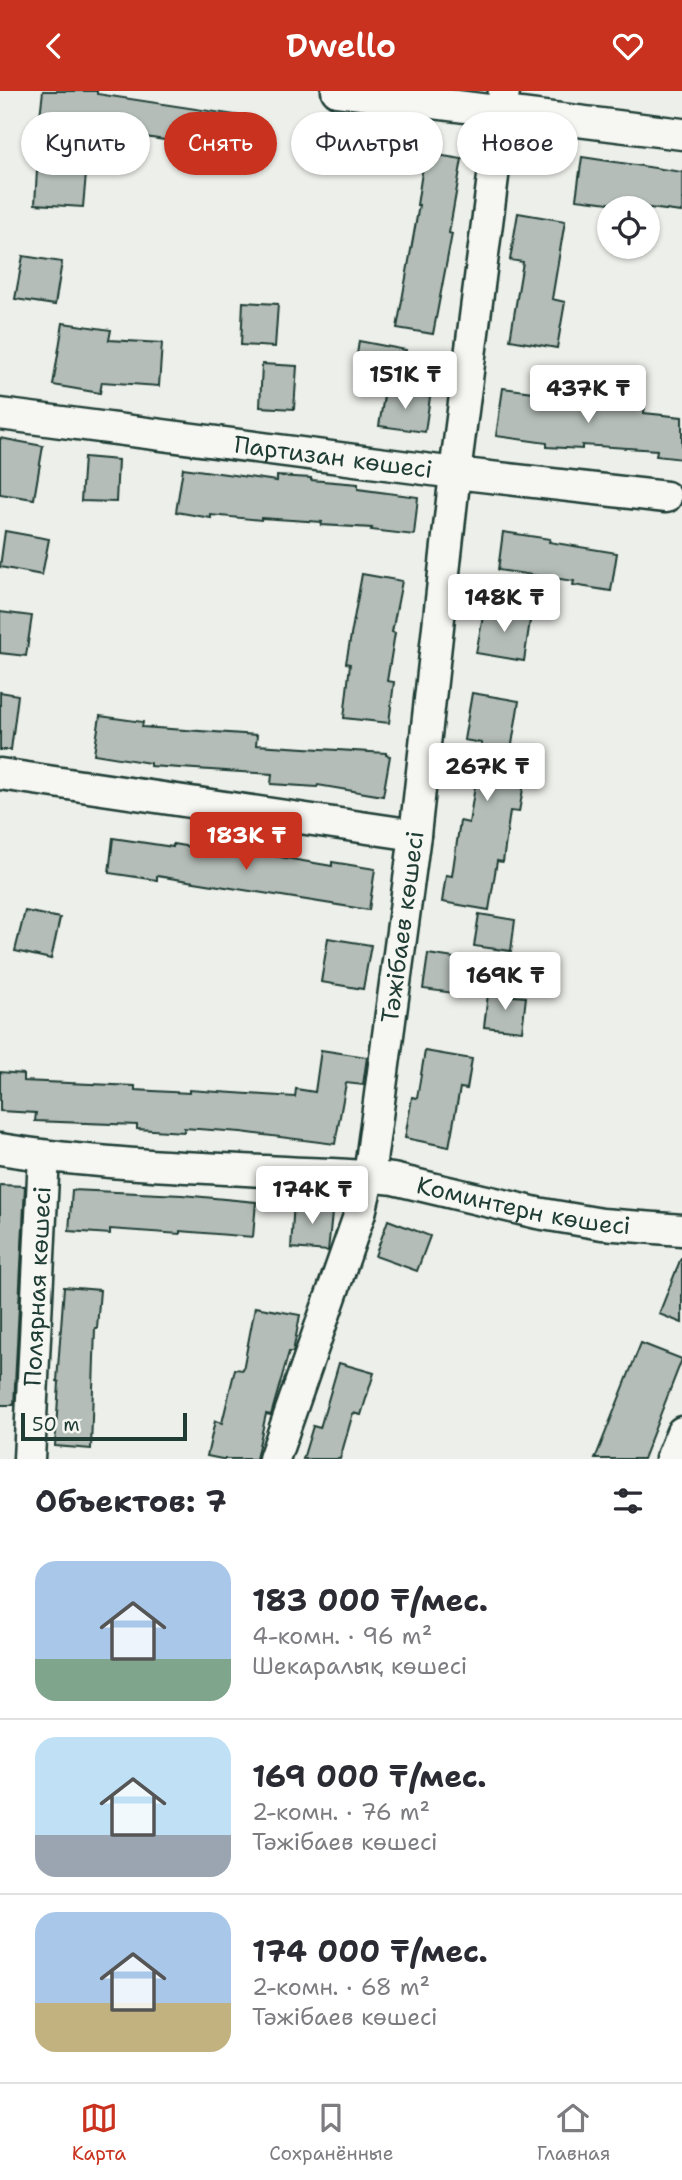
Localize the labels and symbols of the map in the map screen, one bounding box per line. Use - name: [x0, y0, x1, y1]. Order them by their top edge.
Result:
- pin: 151K ₸: [348, 351, 462, 411]
- pin: 437K ₸: [531, 365, 645, 425]
- street label: Партизан көшесі: [232, 428, 434, 486]
- pin: 148K ₸: [447, 575, 561, 634]
- pin: 267K ₸: [430, 743, 544, 803]
- pin: 183K ₸: [189, 813, 303, 872]
- street label: Тәжібаев көшесі: [374, 829, 431, 1025]
- pin: 169K ₸: [448, 953, 562, 1012]
- pin: 174K ₸: [255, 1167, 369, 1226]
- street label: Коминтерн көшесі: [413, 1169, 632, 1242]
- street label: Полярная көшесі: [17, 1185, 58, 1387]
- scale bar: [21, 1410, 187, 1442]

